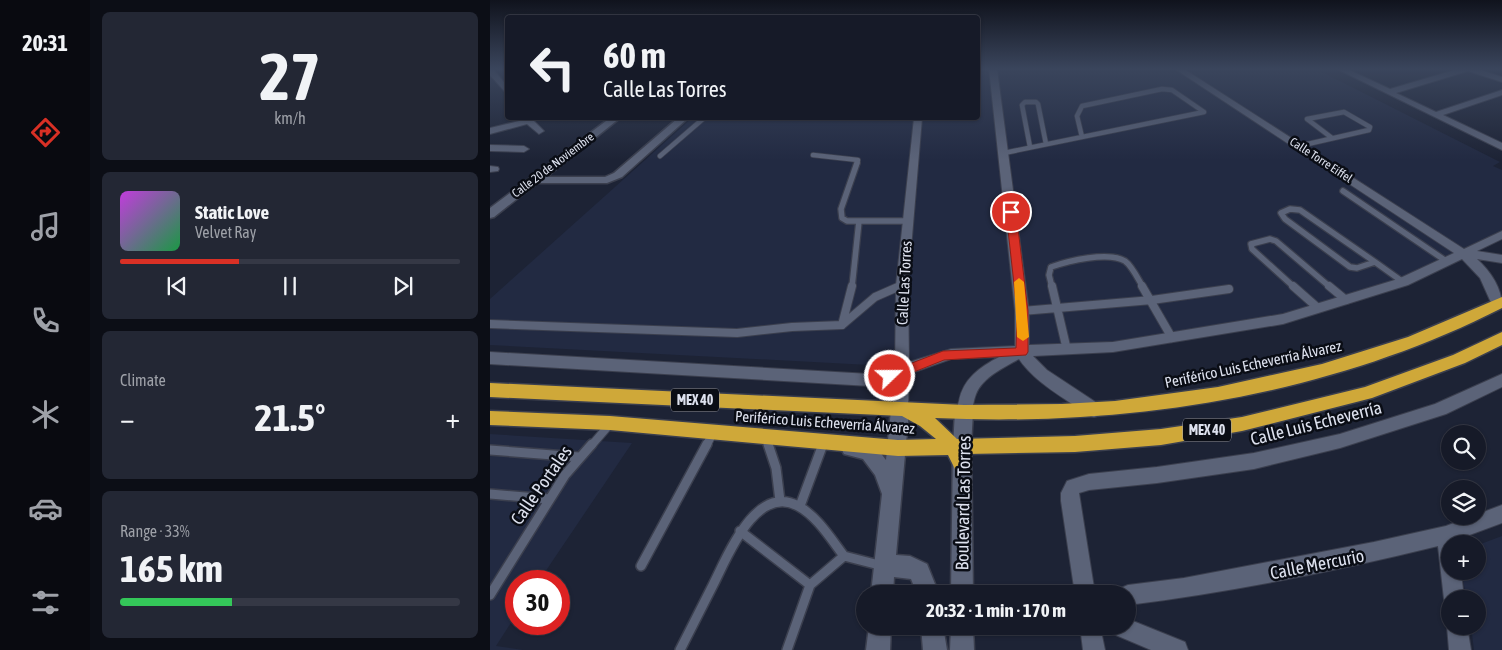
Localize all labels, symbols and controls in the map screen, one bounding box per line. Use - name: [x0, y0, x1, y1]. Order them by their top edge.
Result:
- text: 20:31: [22, 30, 68, 56]
- icon: left: [520, 35, 585, 100]
- text: 60 m: [603, 35, 666, 75]
- text: 27: [259, 39, 321, 114]
- text: Calle Las Torres: [603, 76, 727, 102]
- text: km/h: [274, 109, 306, 127]
- icon: directions: [28, 115, 63, 150]
- street label: Calle 20 de Noviembre: [509, 130, 597, 200]
- street label: Calle Torre Eiffel: [1287, 135, 1356, 186]
- pin: [990, 191, 1032, 233]
- icon: arrive: [997, 198, 1025, 226]
- text: Static Love: [195, 201, 269, 223]
- icon: music: [28, 209, 63, 244]
- text: Velvet Ray: [195, 223, 256, 241]
- street label: Calle Las Torres: [893, 241, 915, 325]
- icon: previous: [163, 272, 191, 300]
- icon: pause: [276, 272, 304, 300]
- icon: next: [389, 272, 417, 300]
- icon: phone: [28, 303, 63, 338]
- street label: Periférico Luis Echeverría Álvarez: [1163, 337, 1343, 391]
- position arrow: [863, 349, 915, 401]
- text: Climate: [120, 371, 166, 389]
- road number: MEX 40: [671, 388, 719, 412]
- text: 21.5°: [255, 396, 325, 439]
- icon: climate: [28, 397, 63, 432]
- street label: Calle Luis Echeverría: [1248, 397, 1384, 449]
- text: −: [120, 402, 135, 434]
- text: +: [445, 402, 460, 434]
- street label: Periférico Luis Echeverría Álvarez: [735, 407, 916, 437]
- road number: MEX 40: [1183, 418, 1231, 442]
- map controls: [1441, 425, 1486, 635]
- button: search: [1441, 425, 1486, 470]
- street label: Boulevard Las Torres: [951, 435, 975, 571]
- street label: Calle Portales: [506, 442, 576, 528]
- button: layers: [1441, 480, 1486, 525]
- icon: car: [28, 491, 63, 526]
- text: Range · 33%: [120, 522, 190, 540]
- button: +: [1441, 535, 1486, 580]
- street label: Calle Mercurio: [1268, 545, 1366, 583]
- text: 165 km: [120, 547, 223, 590]
- speed limit sign: 30: [505, 570, 570, 635]
- icon: filters: [28, 585, 63, 620]
- button: −: [1441, 590, 1486, 635]
- text: 20:32 · 1 min · 170 m: [926, 599, 1066, 621]

